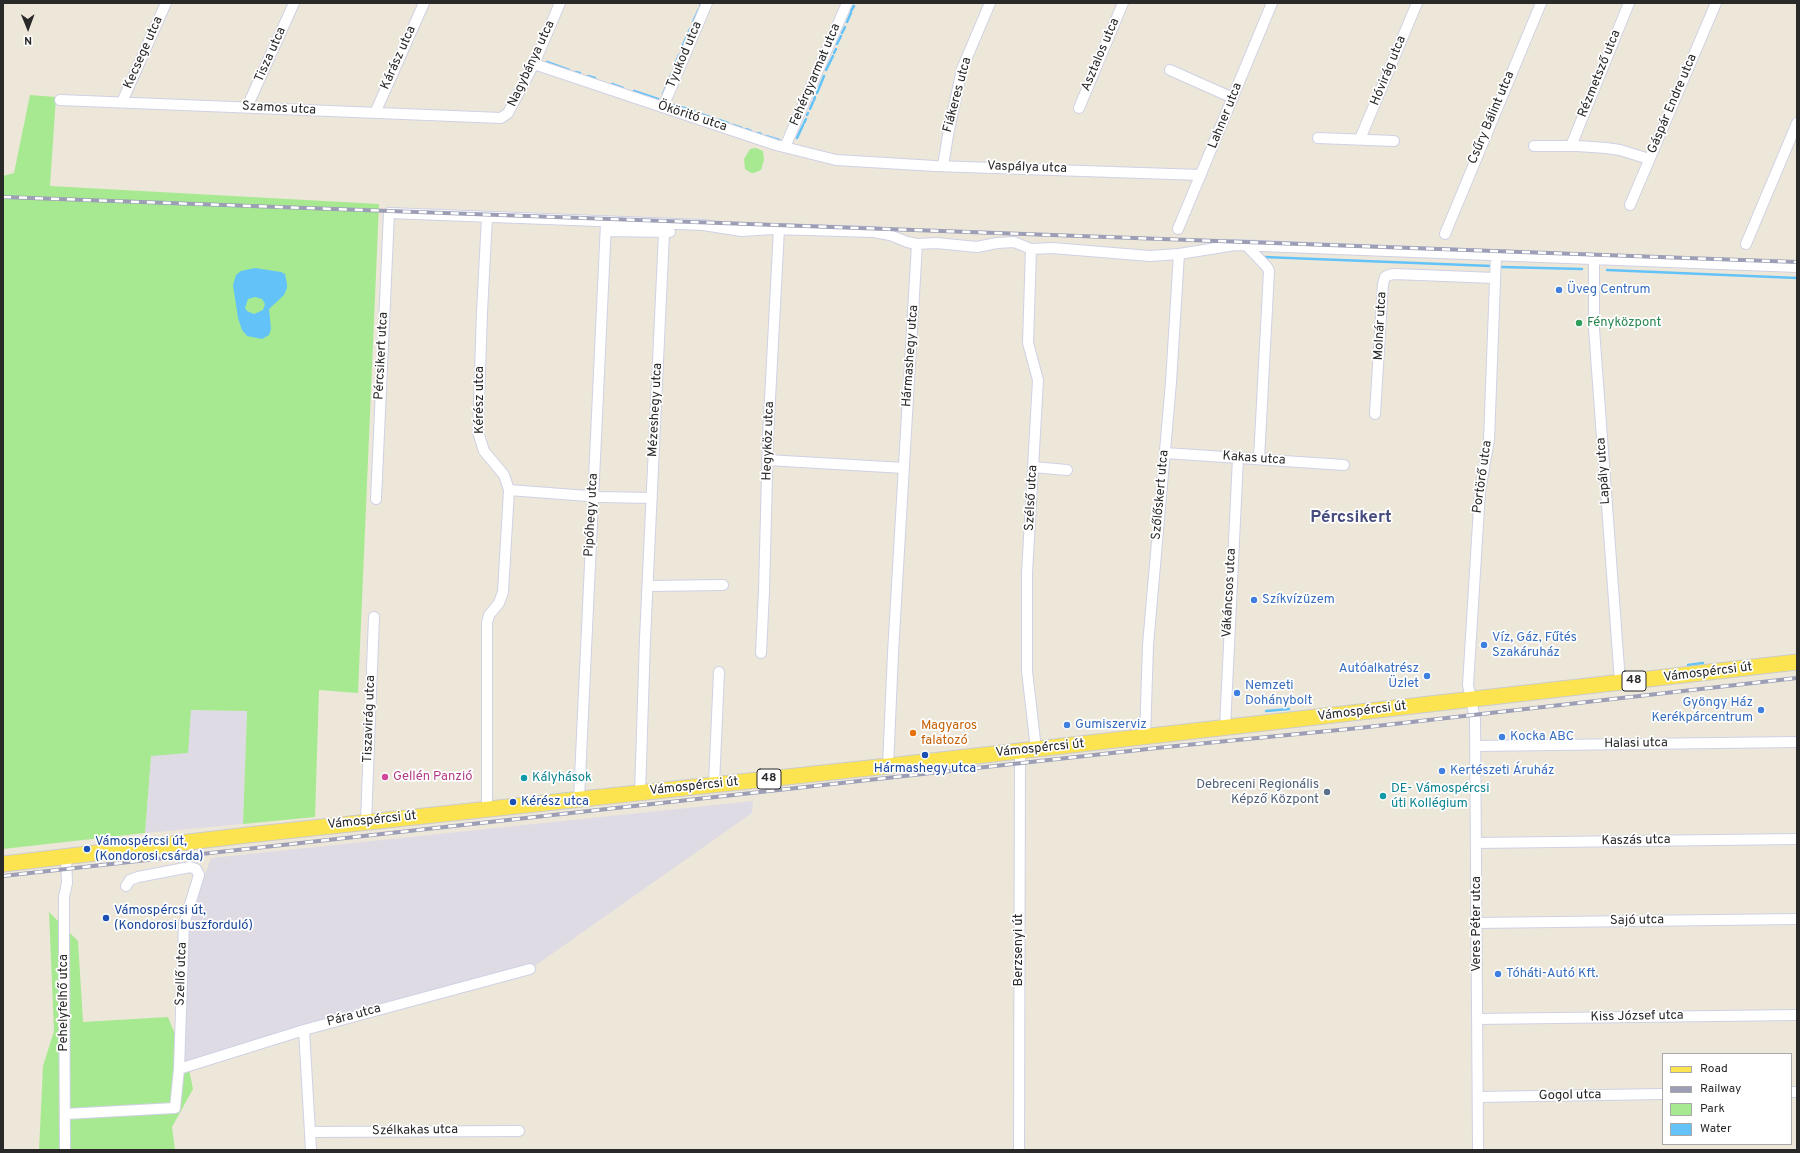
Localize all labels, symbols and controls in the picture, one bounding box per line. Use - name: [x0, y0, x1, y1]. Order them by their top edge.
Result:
- north arrow: [8, 8, 48, 48]
- street label: Kecsege utca: [121, 14, 167, 92]
- street label: Asztalos utca: [1079, 16, 1123, 94]
- street label: Nagybánya utca: [505, 18, 559, 110]
- street label: Tyukod utca: [664, 19, 706, 91]
- street label: Fehérgyarmat utca: [787, 22, 845, 128]
- street label: Kárász utca: [378, 24, 420, 92]
- street label: Tisza utca: [252, 25, 290, 85]
- street label: Rézmetsző utca: [1575, 28, 1625, 120]
- text: N: [24, 33, 32, 47]
- street label: Hóvirág utca: [1368, 34, 1410, 108]
- street label: Gáspár Endre utca: [1645, 52, 1701, 156]
- street label: Fiákeres utca: [940, 56, 976, 134]
- street label: Csűry Bálint utca: [1465, 69, 1519, 167]
- street label: Lahner utca: [1206, 81, 1246, 151]
- street label: Ököritó utca: [655, 98, 729, 136]
- street label: Szamos utca: [242, 99, 316, 119]
- street label: Vaspálya utca: [987, 159, 1067, 177]
- place label: Üveg Centrum: [1567, 282, 1651, 298]
- marker: Üveg Centrum: [1554, 285, 1564, 295]
- street label: Molnár utca: [1371, 291, 1391, 361]
- street label: Hármashegy utca: [900, 304, 922, 408]
- street label: Pércsikert utca: [372, 312, 392, 400]
- place label: Fényközpont: [1587, 315, 1661, 331]
- marker: Fényközpont: [1574, 318, 1584, 328]
- street label: Mézeshegy utca: [646, 363, 666, 457]
- street label: Kérész utca: [472, 366, 488, 434]
- street label: Hegyköz utca: [760, 401, 778, 481]
- street label: Lapály utca: [1594, 437, 1614, 505]
- street label: Portörő utca: [1470, 440, 1496, 514]
- street label: Szőlőskert utca: [1149, 449, 1173, 541]
- street label: Kakas utca: [1222, 449, 1286, 469]
- street label: Szélső utca: [1022, 465, 1042, 531]
- street label: Pipóhegy utca: [582, 473, 602, 557]
- district label: Pércsikert: [1310, 509, 1392, 529]
- street label: Vákáncsos utca: [1220, 548, 1240, 638]
- place label: Szíkvízüzem: [1262, 592, 1335, 608]
- marker: Szíkvízüzem: [1249, 595, 1259, 605]
- place label: Víz, Gáz, Fűtés Szakáruház: [1492, 630, 1577, 661]
- marker: Víz, Gáz, Fűtés Szakáruház: [1479, 640, 1489, 650]
- street label: Vámospércsi út: [1663, 660, 1753, 686]
- place label: Autóalkatrész Üzlet: [1339, 661, 1419, 692]
- marker: Autóalkatrész Üzlet: [1422, 671, 1432, 681]
- road number: 48: [1622, 671, 1646, 691]
- street label: Tiszavirág utca: [361, 675, 379, 763]
- place label: Nemzeti Dohánybolt: [1245, 678, 1312, 709]
- marker: Nemzeti Dohánybolt: [1232, 688, 1242, 698]
- place label: Gyöngy Ház Kerékpárcentrum: [1651, 695, 1753, 726]
- street label: Vámospércsi út: [1317, 699, 1407, 725]
- marker: Gyöngy Ház Kerékpárcentrum: [1756, 705, 1766, 715]
- place label: Gumiszerviz: [1075, 717, 1147, 733]
- place label: Magyaros falatozó: [921, 718, 977, 749]
- marker: Gumiszerviz: [1062, 720, 1072, 730]
- marker: Magyaros falatozó: [908, 728, 918, 738]
- place label: Kocka ABC: [1510, 729, 1574, 745]
- marker: Kocka ABC: [1497, 732, 1507, 742]
- street label: Halasi utca: [1604, 736, 1668, 752]
- street label: Vámospércsi út: [995, 737, 1085, 761]
- marker: Hármashegy utca: [920, 750, 930, 760]
- place label: Hármashegy utca: [874, 761, 976, 777]
- place label: Kertészeti Áruház: [1450, 763, 1554, 779]
- marker: Kertészeti Áruház: [1437, 766, 1447, 776]
- place label: Gellén Panzió: [393, 769, 472, 785]
- road number: 48: [757, 769, 781, 789]
- place label: Kályhások: [532, 770, 592, 786]
- marker: Gellén Panzió: [380, 772, 390, 782]
- marker: Kályhások: [519, 773, 529, 783]
- street label: Vámospércsi út: [649, 775, 739, 799]
- place label: Debreceni Regionális Képző Központ: [1196, 777, 1319, 808]
- place label: DE- Vámospércsi úti Kollégium: [1391, 781, 1489, 812]
- marker: Debreceni Regionális Képző Központ: [1322, 787, 1332, 797]
- marker: DE- Vámospércsi úti Kollégium: [1378, 791, 1388, 801]
- place label: Kérész utca: [521, 794, 589, 810]
- marker: Kérész utca: [508, 797, 518, 807]
- street label: Vámospércsi út: [327, 809, 417, 833]
- street label: Kaszás utca: [1601, 833, 1671, 849]
- place label: Vámospércsi út, (Kondorosi csárda): [95, 834, 204, 865]
- marker: Vámospércsi út, (Kondorosi csárda): [82, 844, 92, 854]
- street label: Veres Péter utca: [1469, 876, 1485, 972]
- place label: Vámospércsi út, (Kondorosi buszforduló): [114, 903, 253, 934]
- marker: Vámospércsi út, (Kondorosi buszforduló): [101, 913, 111, 923]
- street label: Sajó utca: [1610, 913, 1664, 929]
- street label: Berzsenyi út: [1011, 914, 1027, 986]
- street label: Szellő utca: [173, 942, 191, 1006]
- street label: Pehelyfelhő utca: [56, 954, 72, 1052]
- place label: Tóháti-Autó Kft.: [1506, 966, 1598, 982]
- marker: Tóháti-Autó Kft.: [1493, 969, 1503, 979]
- street label: Pára utca: [325, 1001, 383, 1031]
- street label: Kiss József utca: [1590, 1008, 1684, 1026]
- legend: [1662, 1053, 1792, 1145]
- text: Road: [1700, 1061, 1728, 1077]
- text: Railway: [1700, 1081, 1741, 1097]
- street label: Gogol utca: [1539, 1088, 1601, 1104]
- text: Park: [1700, 1101, 1725, 1117]
- text: Water: [1700, 1121, 1732, 1137]
- street label: Szélkakas utca: [372, 1122, 458, 1140]

